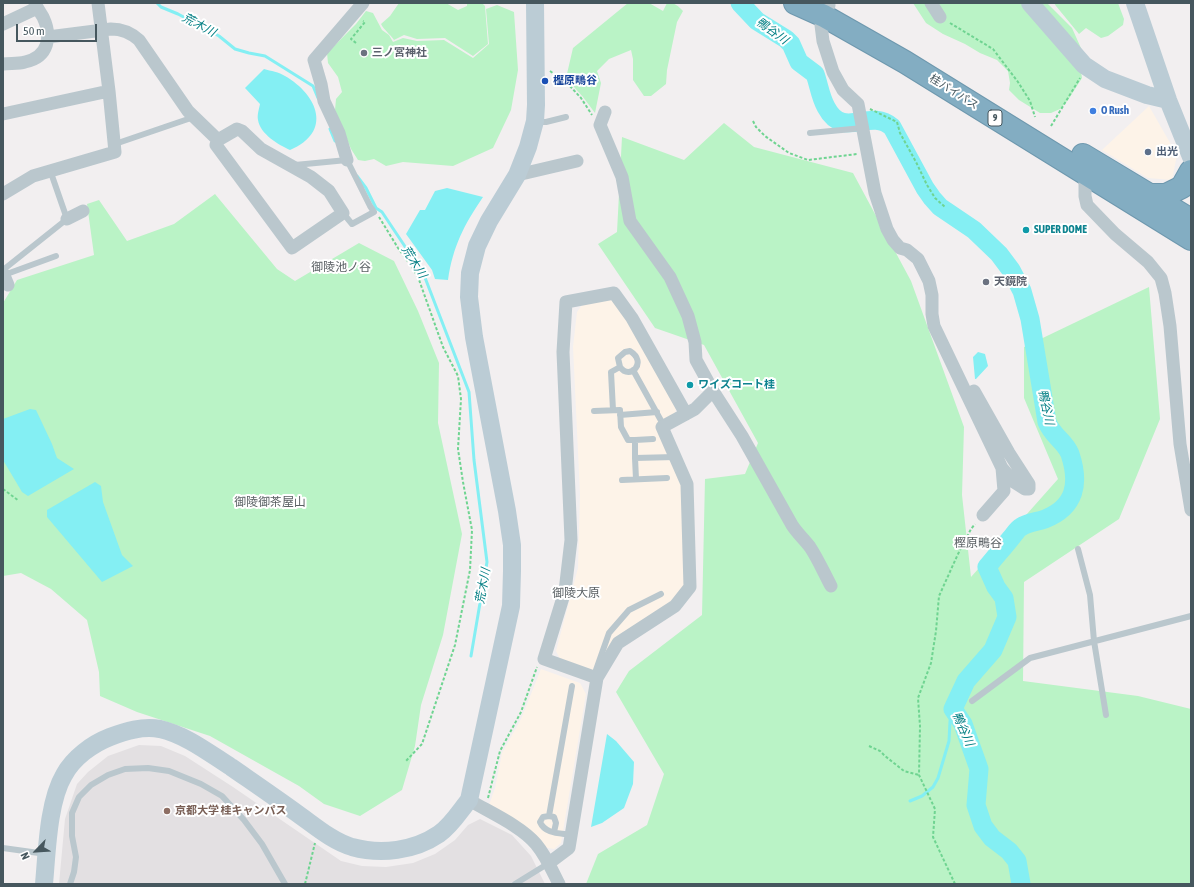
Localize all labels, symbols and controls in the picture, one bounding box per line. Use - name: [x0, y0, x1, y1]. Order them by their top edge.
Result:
- water label: 荒木川: [180, 10, 218, 40]
- water label: 鴨谷川: [753, 15, 791, 47]
- scale bar: [18, 16, 99, 42]
- text: 50 m: [23, 24, 45, 38]
- place label: 三ノ宮神社: [372, 46, 427, 60]
- marker: 三ノ宮神社: [359, 48, 369, 58]
- street label: 桂バイパス: [927, 72, 981, 112]
- place label: 樫原鴫谷: [553, 74, 597, 88]
- marker: 樫原鴫谷: [540, 76, 550, 86]
- place label: O Rush: [1101, 104, 1129, 118]
- marker: O Rush: [1088, 106, 1098, 116]
- road number: 9: [988, 110, 1002, 126]
- place label: 出光: [1156, 145, 1178, 159]
- marker: 出光: [1143, 147, 1153, 157]
- place label: SUPER DOME: [1034, 223, 1087, 237]
- marker: SUPER DOME: [1021, 225, 1031, 235]
- water label: 荒木川: [398, 243, 430, 281]
- district label: 御陵池ノ谷: [311, 260, 371, 274]
- place label: 天鏡院: [994, 275, 1027, 289]
- marker: 天鏡院: [981, 277, 991, 287]
- place label: ワイズコート桂: [698, 378, 775, 392]
- marker: ワイズコート桂: [685, 380, 695, 390]
- water label: 鴨谷川: [1035, 388, 1057, 426]
- district label: 御陵御茶屋山: [234, 495, 306, 509]
- district label: 樫原鴫谷: [954, 536, 1002, 550]
- water label: 荒木川: [473, 567, 493, 605]
- district label: 御陵大原: [552, 586, 600, 600]
- water label: 鴨谷川: [949, 710, 977, 748]
- place label: 京都大学 桂キャンパス: [175, 804, 287, 818]
- marker: 京都大学 桂キャンパス: [162, 806, 172, 816]
- north arrow: [16, 831, 56, 871]
- text: N: [18, 851, 32, 862]

